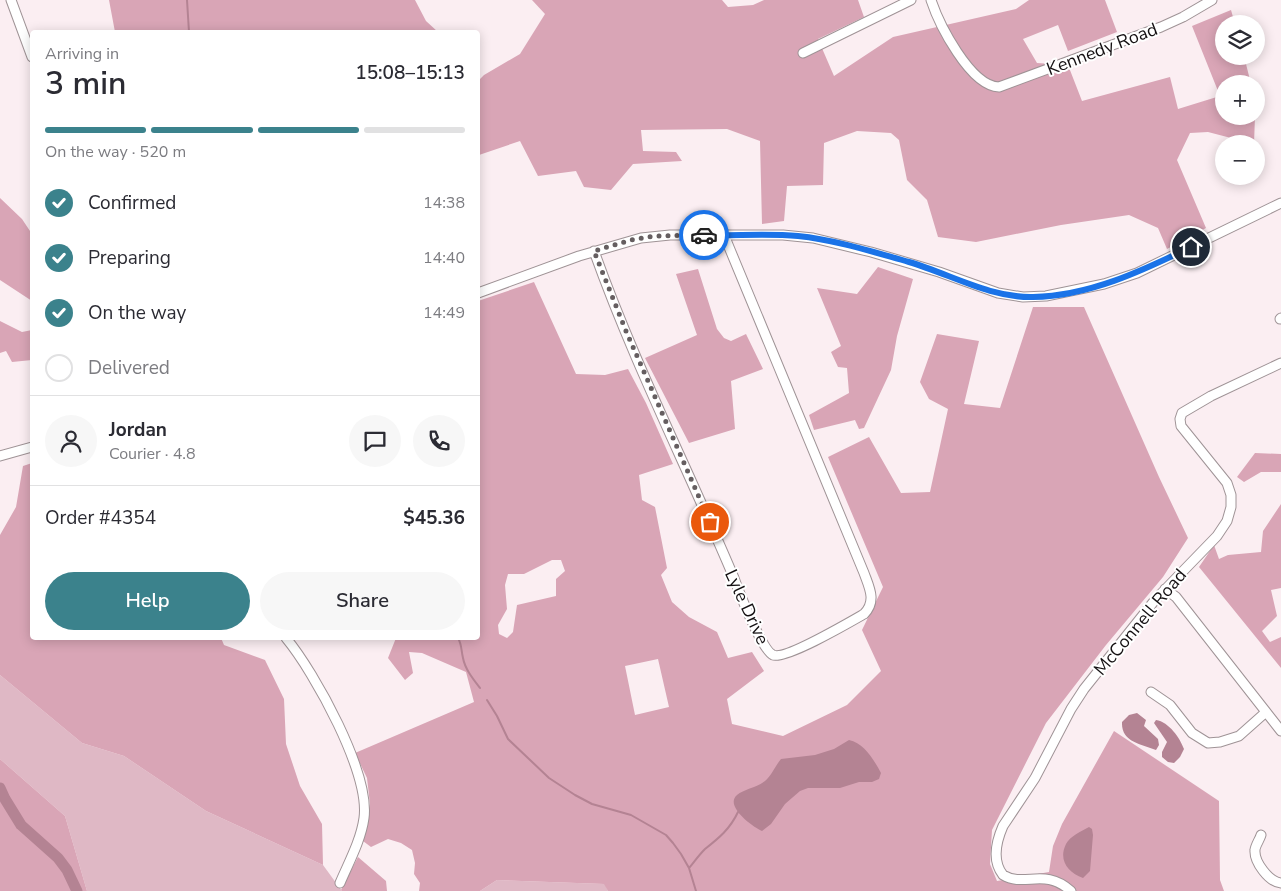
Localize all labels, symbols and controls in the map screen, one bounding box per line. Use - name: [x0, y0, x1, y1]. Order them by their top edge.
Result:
- map controls: [1215, 15, 1265, 185]
- button: layers: [1215, 15, 1265, 65]
- street label: Kennedy Road: [1043, 17, 1161, 81]
- text: Arriving in: [45, 43, 119, 65]
- text: 15:08–15:13: [355, 60, 465, 86]
- text: 3 min: [45, 62, 127, 105]
- button: +: [1215, 75, 1265, 125]
- button: −: [1215, 135, 1265, 185]
- text: On the way · 520 m: [45, 141, 186, 163]
- icon: check: [45, 189, 73, 217]
- text: Confirmed: [88, 190, 176, 216]
- text: 14:38: [423, 192, 465, 214]
- courier: [679, 210, 729, 260]
- icon: car: [690, 221, 718, 249]
- pin: [1170, 226, 1212, 268]
- icon: home: [1177, 233, 1205, 261]
- icon: check: [45, 244, 73, 272]
- text: Preparing: [88, 245, 171, 271]
- text: 14:40: [423, 247, 465, 269]
- icon: check: [45, 299, 73, 327]
- text: On the way: [88, 300, 186, 326]
- text: 14:49: [423, 302, 465, 324]
- text: Delivered: [88, 355, 170, 381]
- button: person: [45, 415, 97, 467]
- button: chat: [349, 415, 401, 467]
- button: phone: [413, 415, 465, 467]
- text: Jordan: [109, 417, 167, 443]
- text: Courier · 4.8: [109, 443, 195, 465]
- pin: [689, 501, 731, 543]
- text: Order #4354: [45, 505, 156, 531]
- text: $45.36: [403, 505, 465, 531]
- icon: bag: [696, 508, 724, 536]
- street label: McConnell Road: [1088, 564, 1192, 680]
- street label: Lyle Drive: [719, 565, 775, 649]
- button: Help: [45, 572, 250, 630]
- button: Share: [260, 572, 465, 630]

